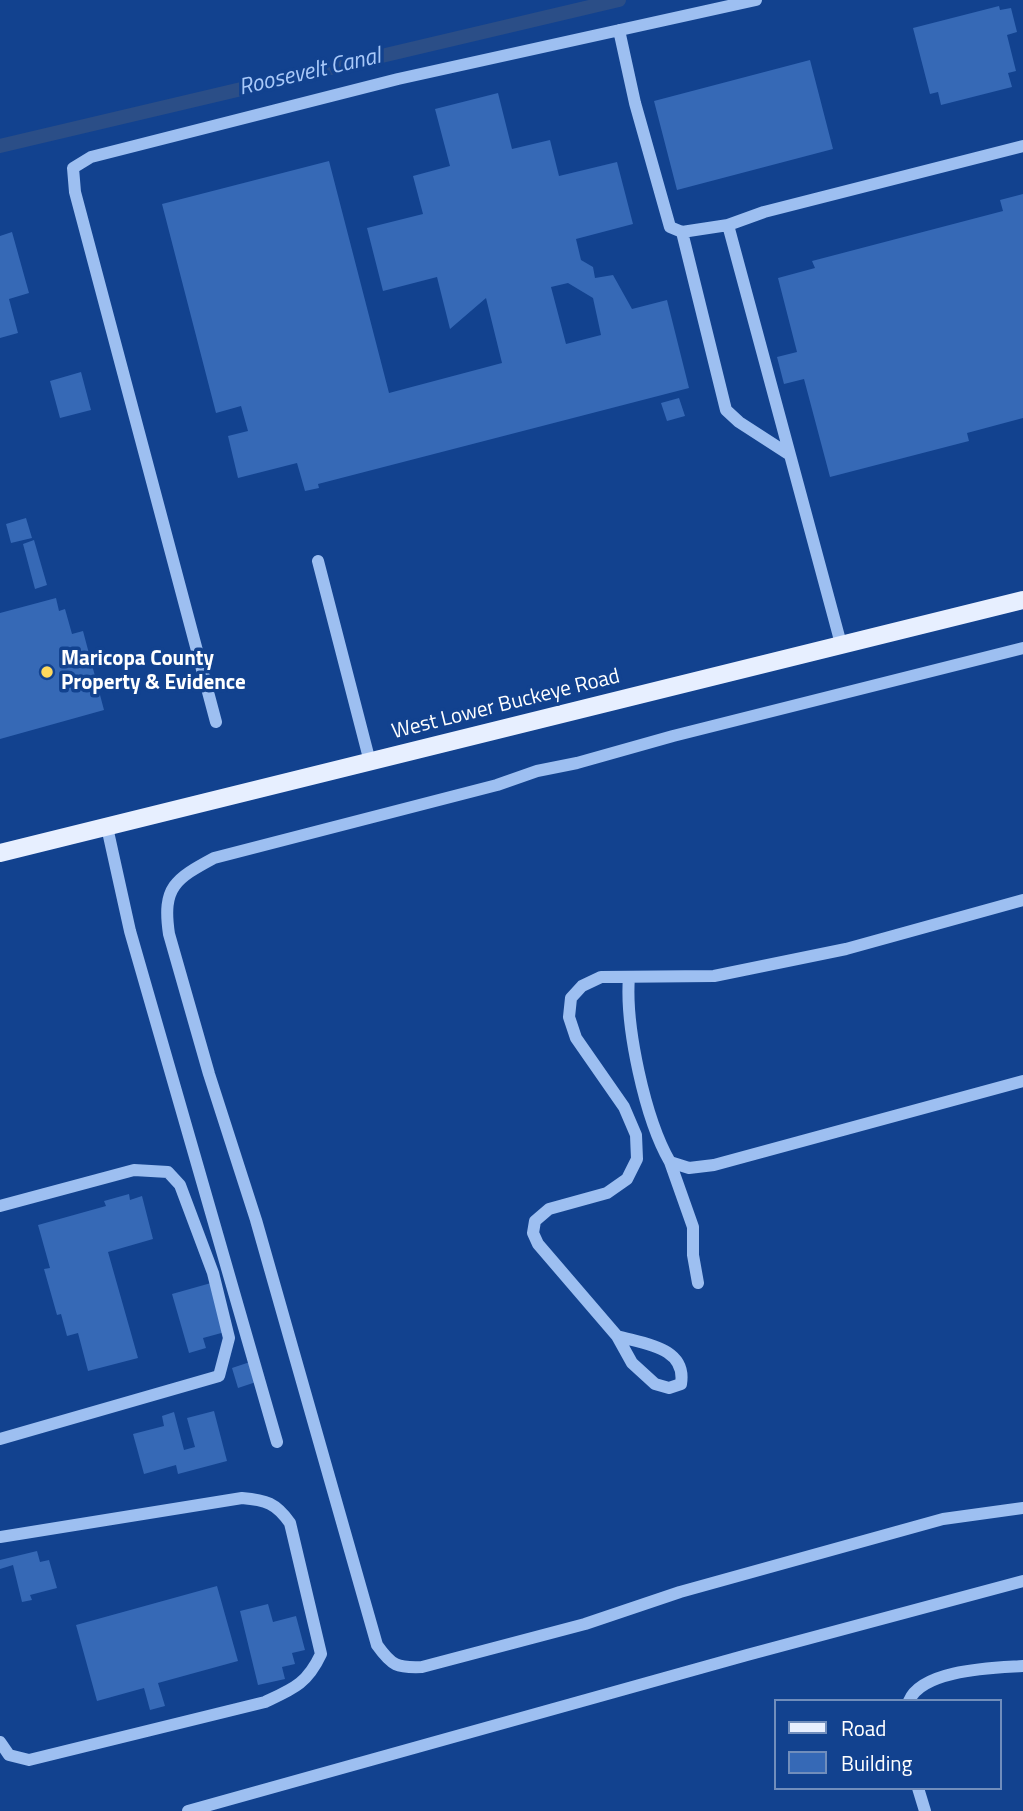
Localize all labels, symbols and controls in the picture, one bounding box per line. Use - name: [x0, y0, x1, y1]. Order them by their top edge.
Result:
- water label: Roosevelt Canal: [236, 43, 384, 103]
- place label: Maricopa County Property & Evidence: [61, 647, 246, 697]
- marker: Maricopa County Property & Evidence: [39, 664, 55, 680]
- street label: West Lower Buckeye Road: [389, 664, 623, 746]
- legend: [774, 1699, 1002, 1790]
- text: Road: [841, 1712, 886, 1744]
- text: Building: [841, 1747, 912, 1779]

